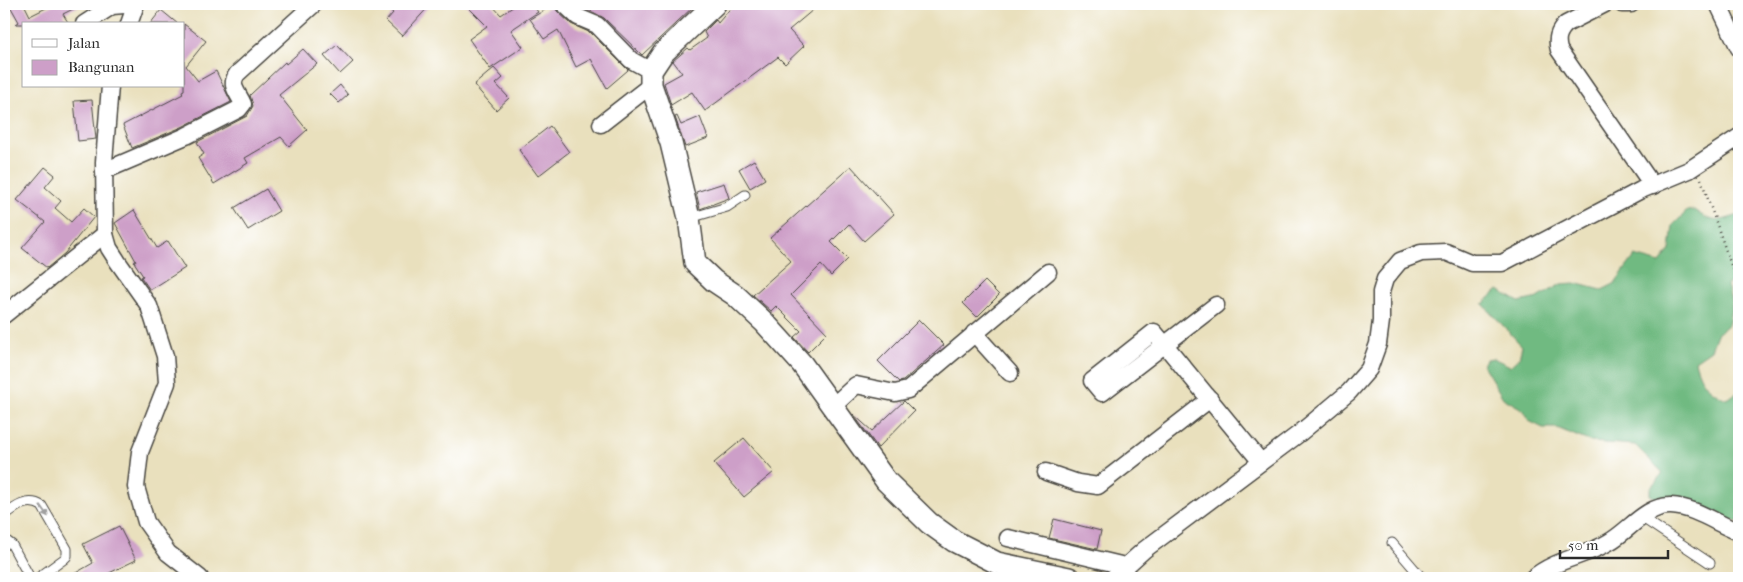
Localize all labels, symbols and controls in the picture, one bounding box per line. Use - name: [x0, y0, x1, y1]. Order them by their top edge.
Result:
- legend: [22, 22, 185, 88]
- text: Jalan: [67, 34, 100, 52]
- text: Bangunan: [68, 58, 135, 76]
- one-way arrow: [39, 504, 49, 518]
- scale bar: [1560, 527, 1668, 559]
- text: 50 m: [1568, 536, 1599, 554]

